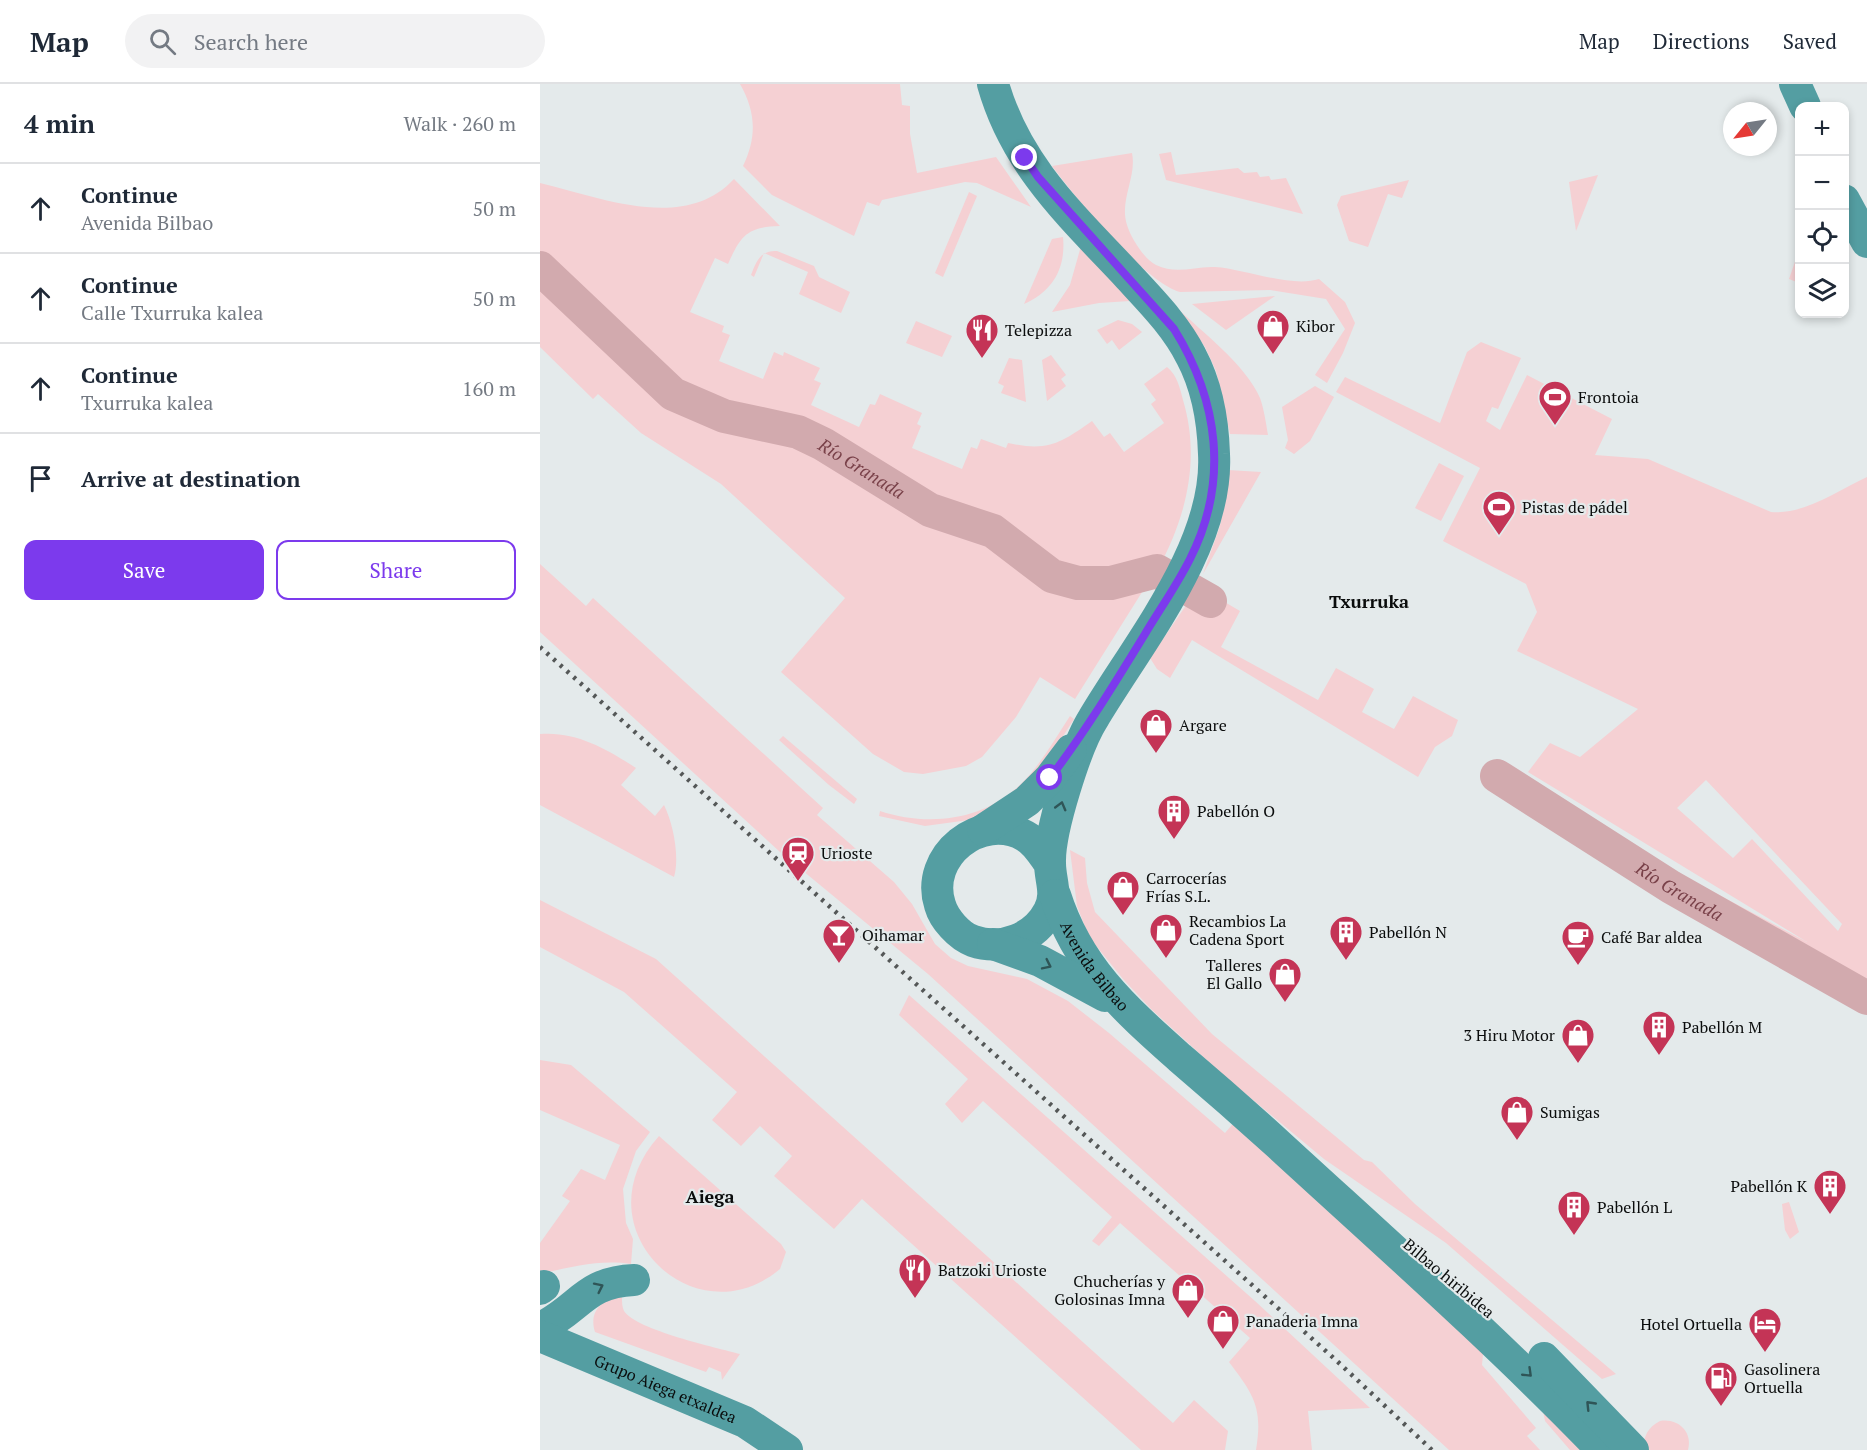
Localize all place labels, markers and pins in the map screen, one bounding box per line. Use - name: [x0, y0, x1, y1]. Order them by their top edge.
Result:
- shop icon: Kibor: [1255, 308, 1291, 355]
- restaurant icon: Telepizza: [964, 312, 1000, 359]
- place label: Kibor: [1296, 315, 1336, 337]
- place label: Telepizza: [1005, 319, 1072, 341]
- sports icon: Frontoia: [1537, 379, 1573, 426]
- place label: Frontoia: [1578, 386, 1639, 408]
- sports icon: Pistas de pádel: [1481, 489, 1517, 536]
- place label: Pistas de pádel: [1522, 496, 1628, 518]
- shop icon: Argare: [1138, 707, 1174, 754]
- place label: Argare: [1179, 714, 1227, 736]
- building icon: Pabellón O: [1156, 793, 1192, 840]
- place label: Pabellón O: [1197, 800, 1275, 822]
- station icon: Urioste: [780, 835, 816, 882]
- place label: Urioste: [821, 842, 872, 864]
- place label: Carrocerías Frías S.L.: [1146, 867, 1227, 907]
- shop icon: Carrocerías Frías S.L.: [1105, 869, 1141, 916]
- place label: Recambios La Cadena Sport: [1189, 910, 1286, 950]
- shop icon: Recambios La Cadena Sport: [1148, 912, 1184, 959]
- building icon: Pabellón N: [1328, 914, 1364, 961]
- bar icon: Oihamar: [821, 917, 857, 964]
- cafe icon: Café Bar aldea: [1560, 919, 1596, 966]
- place label: Pabellón N: [1369, 921, 1447, 943]
- place label: Oihamar: [862, 924, 925, 946]
- place label: Café Bar aldea: [1601, 926, 1702, 948]
- place label: Talleres El Gallo: [1206, 954, 1262, 994]
- shop icon: Talleres El Gallo: [1267, 956, 1303, 1003]
- building icon: Pabellón M: [1641, 1009, 1677, 1056]
- place label: Pabellón M: [1682, 1016, 1762, 1038]
- shop icon: 3 Hiru Motor: [1560, 1017, 1596, 1064]
- place label: 3 Hiru Motor: [1463, 1024, 1556, 1046]
- shop icon: Sumigas: [1499, 1094, 1535, 1141]
- place label: Sumigas: [1540, 1101, 1600, 1123]
- building icon: Pabellón K: [1812, 1168, 1848, 1215]
- place label: Pabellón K: [1730, 1175, 1808, 1197]
- building icon: Pabellón L: [1556, 1189, 1592, 1236]
- place label: Pabellón L: [1597, 1196, 1672, 1218]
- restaurant icon: Batzoki Urioste: [897, 1252, 933, 1299]
- place label: Batzoki Urioste: [938, 1259, 1047, 1281]
- place label: Chucherías y Golosinas Imna: [1054, 1270, 1166, 1310]
- shop icon: Chucherías y Golosinas Imna: [1170, 1272, 1206, 1319]
- shop icon: Panaderia Imna: [1205, 1303, 1241, 1350]
- hotel icon: Hotel Ortuella: [1747, 1306, 1783, 1353]
- place label: Panaderia Imna: [1246, 1310, 1358, 1332]
- place label: Hotel Ortuella: [1640, 1313, 1742, 1335]
- place label: Gasolinera Ortuella: [1744, 1358, 1820, 1398]
- fuel station icon: Gasolinera Ortuella: [1703, 1360, 1739, 1407]

